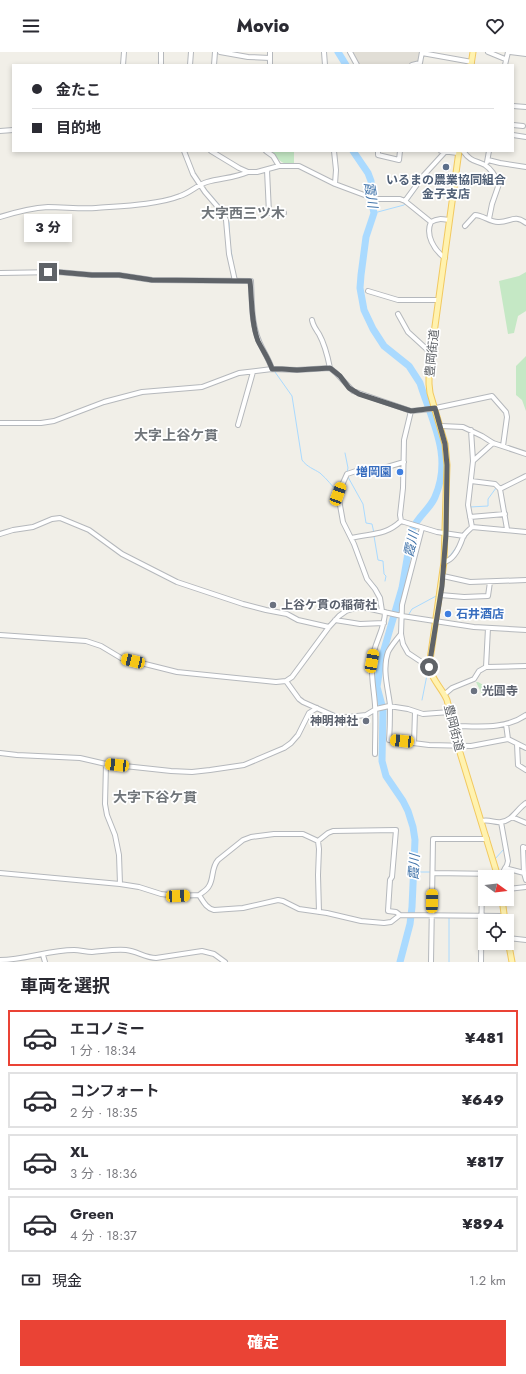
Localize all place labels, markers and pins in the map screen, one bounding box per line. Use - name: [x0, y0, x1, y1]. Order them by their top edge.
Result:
- marker: いるまの農業協同組合 金子支店: [441, 162, 451, 172]
- place label: いるまの農業協同組合 金子支店: [386, 171, 506, 203]
- place label: 増岡園: [356, 463, 392, 481]
- marker: 増岡園: [395, 467, 405, 477]
- place label: 上谷ケ貫の稲荷社: [281, 596, 377, 614]
- marker: 上谷ケ貫の稲荷社: [268, 600, 278, 610]
- place label: 石井酒店: [456, 605, 504, 623]
- marker: 石井酒店: [443, 609, 453, 619]
- place label: 光圓寺: [482, 682, 518, 700]
- marker: 光圓寺: [469, 686, 479, 696]
- place label: 神明神社: [310, 712, 358, 730]
- marker: 神明神社: [361, 716, 371, 726]

